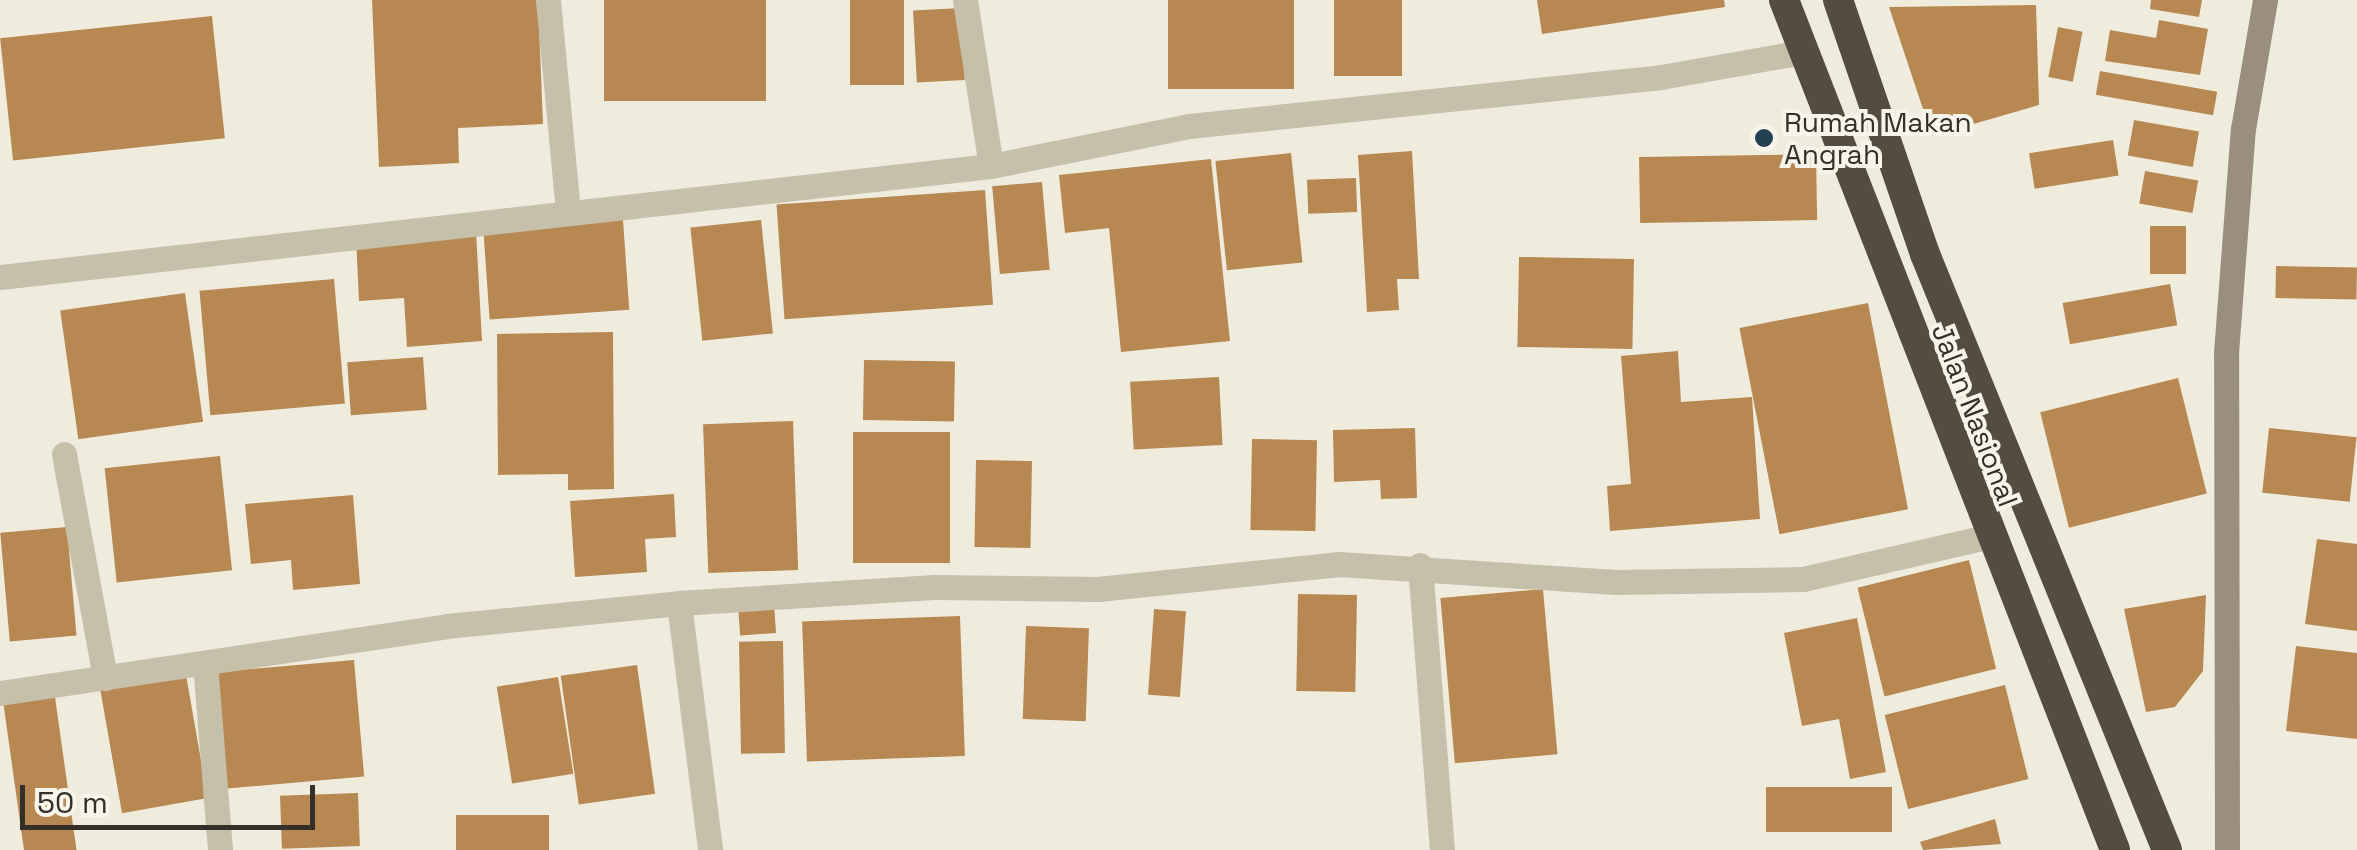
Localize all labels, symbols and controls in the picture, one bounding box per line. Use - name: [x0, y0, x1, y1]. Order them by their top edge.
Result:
- place label: Rumah Makan Angrah: [1784, 105, 1972, 171]
- marker: Rumah Makan Angrah: [1753, 127, 1775, 149]
- street label: Jalan Nasional: [1925, 319, 2025, 511]
- scale bar: [25, 765, 320, 827]
- text: 50 m: [37, 783, 108, 822]

